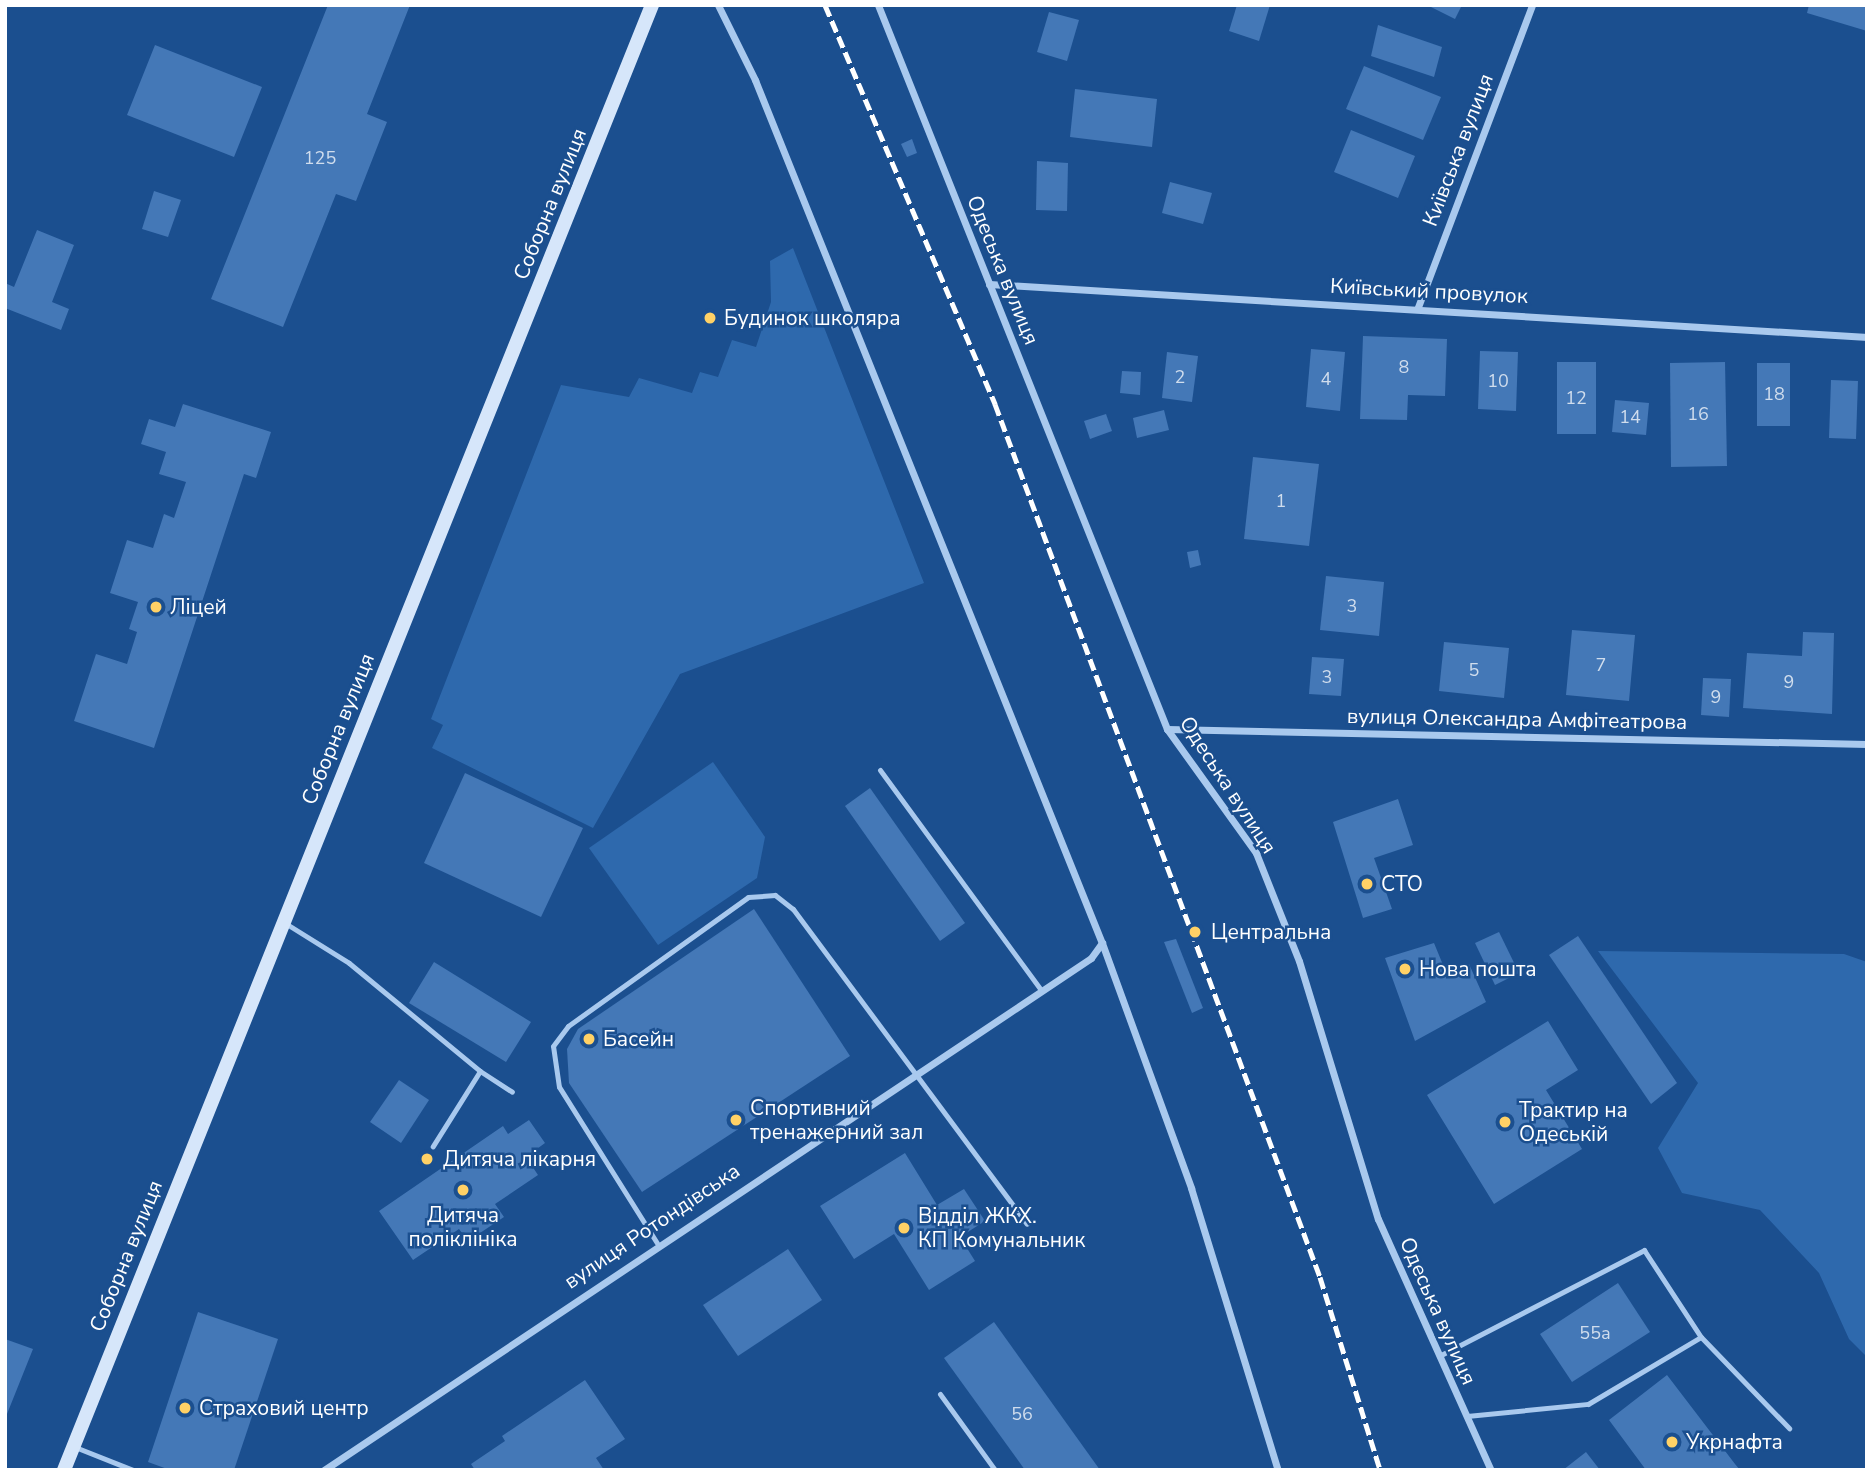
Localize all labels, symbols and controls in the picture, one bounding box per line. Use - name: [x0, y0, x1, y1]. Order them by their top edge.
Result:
- street label: Київська вулиця: [1417, 70, 1499, 230]
- street label: Соборна вулиця: [508, 125, 592, 283]
- house number: 125: [304, 147, 336, 169]
- street label: Одеська вулиця: [962, 192, 1044, 348]
- street label: Київський провулок: [1330, 273, 1528, 309]
- place label: Будинок школяра: [724, 305, 901, 331]
- marker: Будинок школяра: [702, 310, 718, 326]
- house number: 8: [1399, 356, 1409, 378]
- house number: 2: [1175, 366, 1185, 388]
- house number: 4: [1321, 368, 1331, 390]
- house number: 10: [1487, 370, 1509, 392]
- house number: 18: [1763, 383, 1785, 405]
- house number: 12: [1565, 387, 1587, 409]
- house number: 16: [1687, 403, 1709, 425]
- house number: 14: [1619, 406, 1641, 428]
- house number: 1: [1276, 490, 1286, 512]
- place label: Ліцей: [170, 594, 227, 620]
- house number: 3: [1347, 595, 1357, 617]
- marker: Ліцей: [148, 599, 164, 615]
- street label: Соборна вулиця: [296, 650, 380, 808]
- house number: 7: [1596, 654, 1606, 676]
- house number: 5: [1469, 659, 1479, 681]
- house number: 3: [1322, 666, 1332, 688]
- house number: 9: [1784, 671, 1794, 693]
- house number: 9: [1711, 686, 1721, 708]
- street label: вулиця Олександра Амфітеатрова: [1347, 703, 1687, 735]
- street label: Одеська вулиця: [1174, 712, 1282, 858]
- place label: СТО: [1381, 871, 1423, 897]
- marker: СТО: [1359, 876, 1375, 892]
- place label: Центральна: [1211, 919, 1331, 945]
- marker: Центральна: [1185, 922, 1205, 942]
- place label: Нова пошта: [1419, 956, 1537, 982]
- marker: Нова пошта: [1397, 961, 1413, 977]
- place label: Басейн: [603, 1026, 674, 1052]
- marker: Басейн: [581, 1031, 597, 1047]
- place label: Спортивний тренажерний зал: [750, 1095, 923, 1145]
- place label: Трактир на Одеській: [1519, 1097, 1628, 1147]
- marker: Спортивний тренажерний зал: [728, 1112, 744, 1128]
- marker: Трактир на Одеській: [1497, 1114, 1513, 1130]
- place label: Дитяча лікарня: [443, 1146, 596, 1172]
- marker: Дитяча лікарня: [417, 1149, 437, 1169]
- street label: вулиця Ротондівська: [559, 1158, 745, 1294]
- street label: Соборна вулиця: [84, 1177, 168, 1335]
- marker: Дитяча поліклініка: [453, 1180, 473, 1200]
- place label: Дитяча поліклініка: [408, 1202, 518, 1252]
- place label: Відділ ЖКХ. КП Комунальник: [918, 1203, 1085, 1253]
- marker: Відділ ЖКХ. КП Комунальник: [896, 1220, 912, 1236]
- street label: Одеська вулиця: [1394, 1233, 1482, 1389]
- house number: 55а: [1579, 1322, 1611, 1344]
- place label: Страховий центр: [199, 1395, 369, 1421]
- marker: Страховий центр: [177, 1400, 193, 1416]
- house number: 56: [1011, 1403, 1033, 1425]
- place label: Укрнафта: [1686, 1429, 1783, 1455]
- marker: Укрнафта: [1664, 1434, 1680, 1450]

